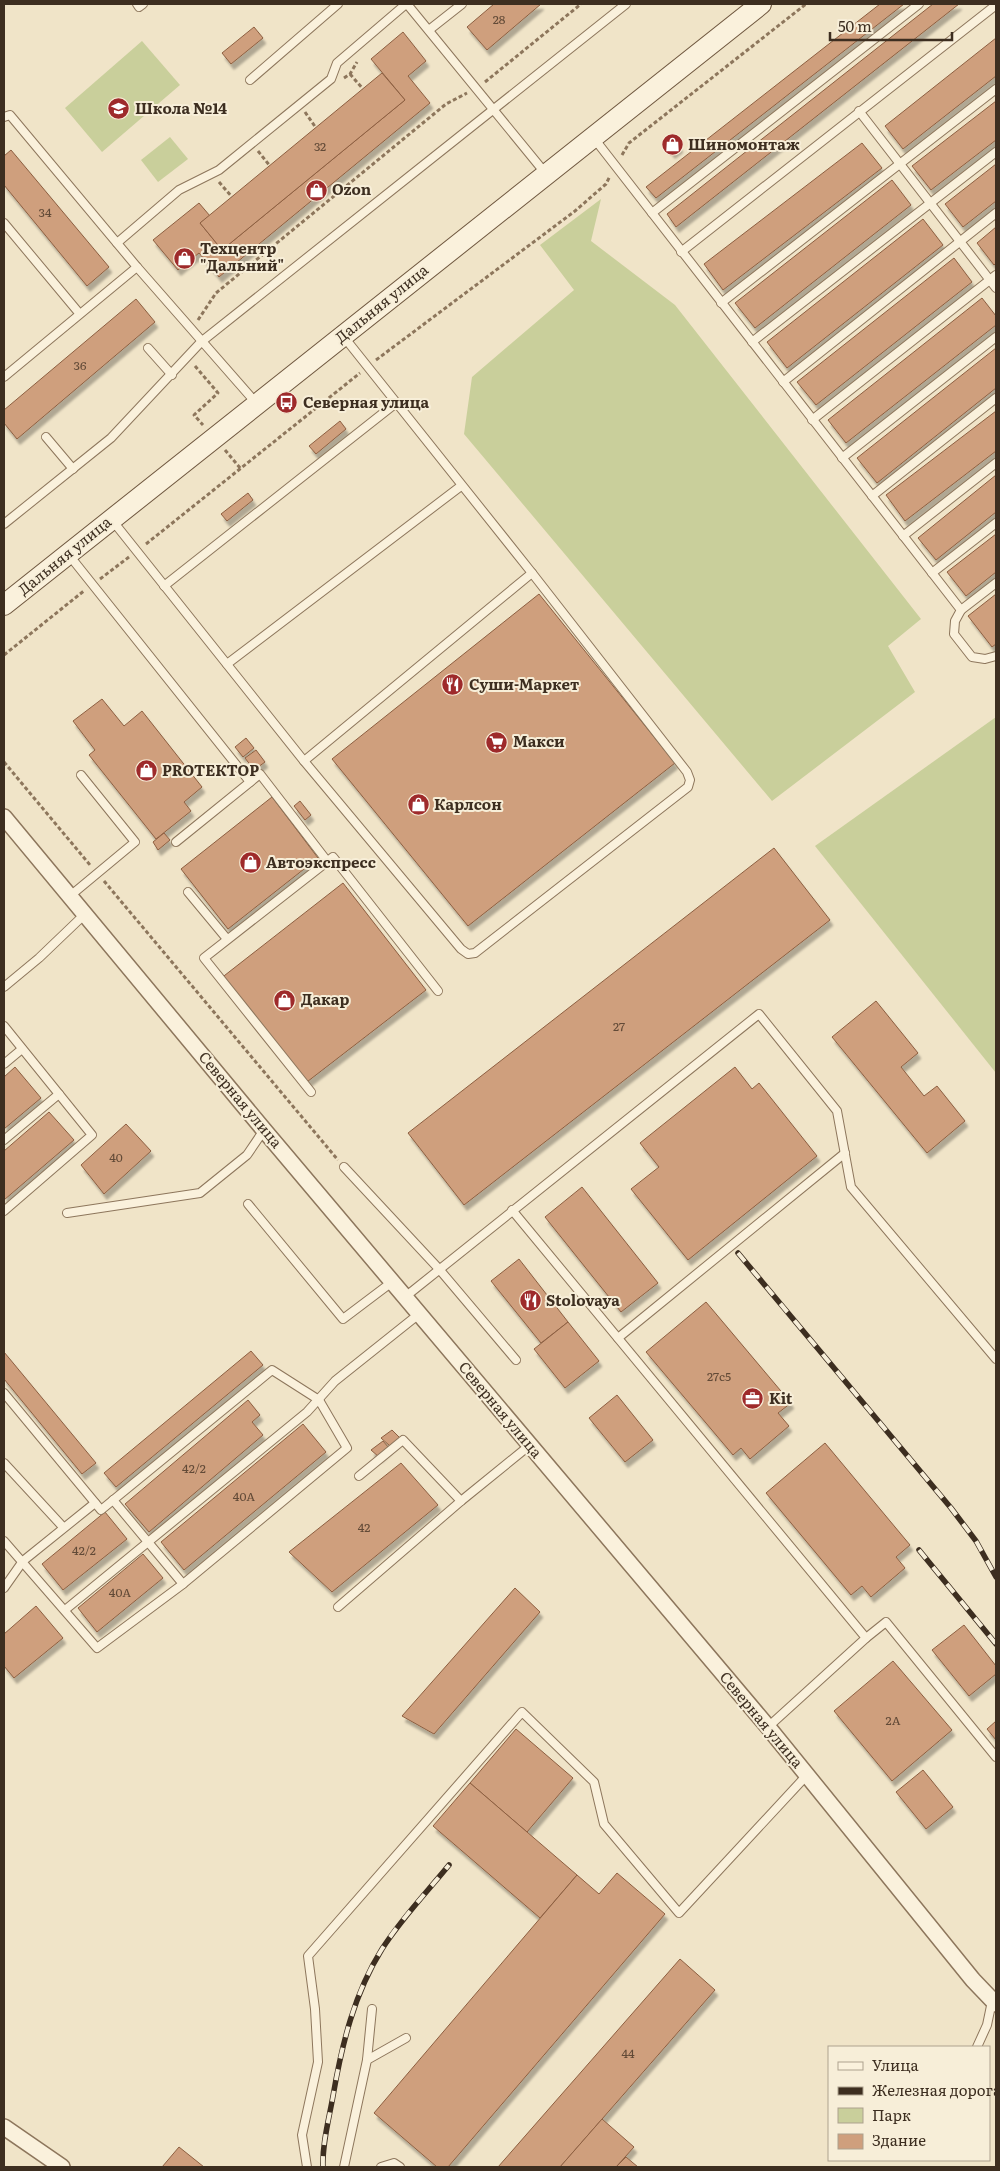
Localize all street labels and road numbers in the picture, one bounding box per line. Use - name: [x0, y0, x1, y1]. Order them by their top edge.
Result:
- street label: Дальняя улица: [330, 257, 433, 348]
- street label: Дальняя улица: [13, 509, 116, 600]
- street label: Северная улица: [194, 1046, 289, 1153]
- street label: Северная улица: [454, 1356, 549, 1463]
- street label: Северная улица: [715, 1666, 810, 1773]

